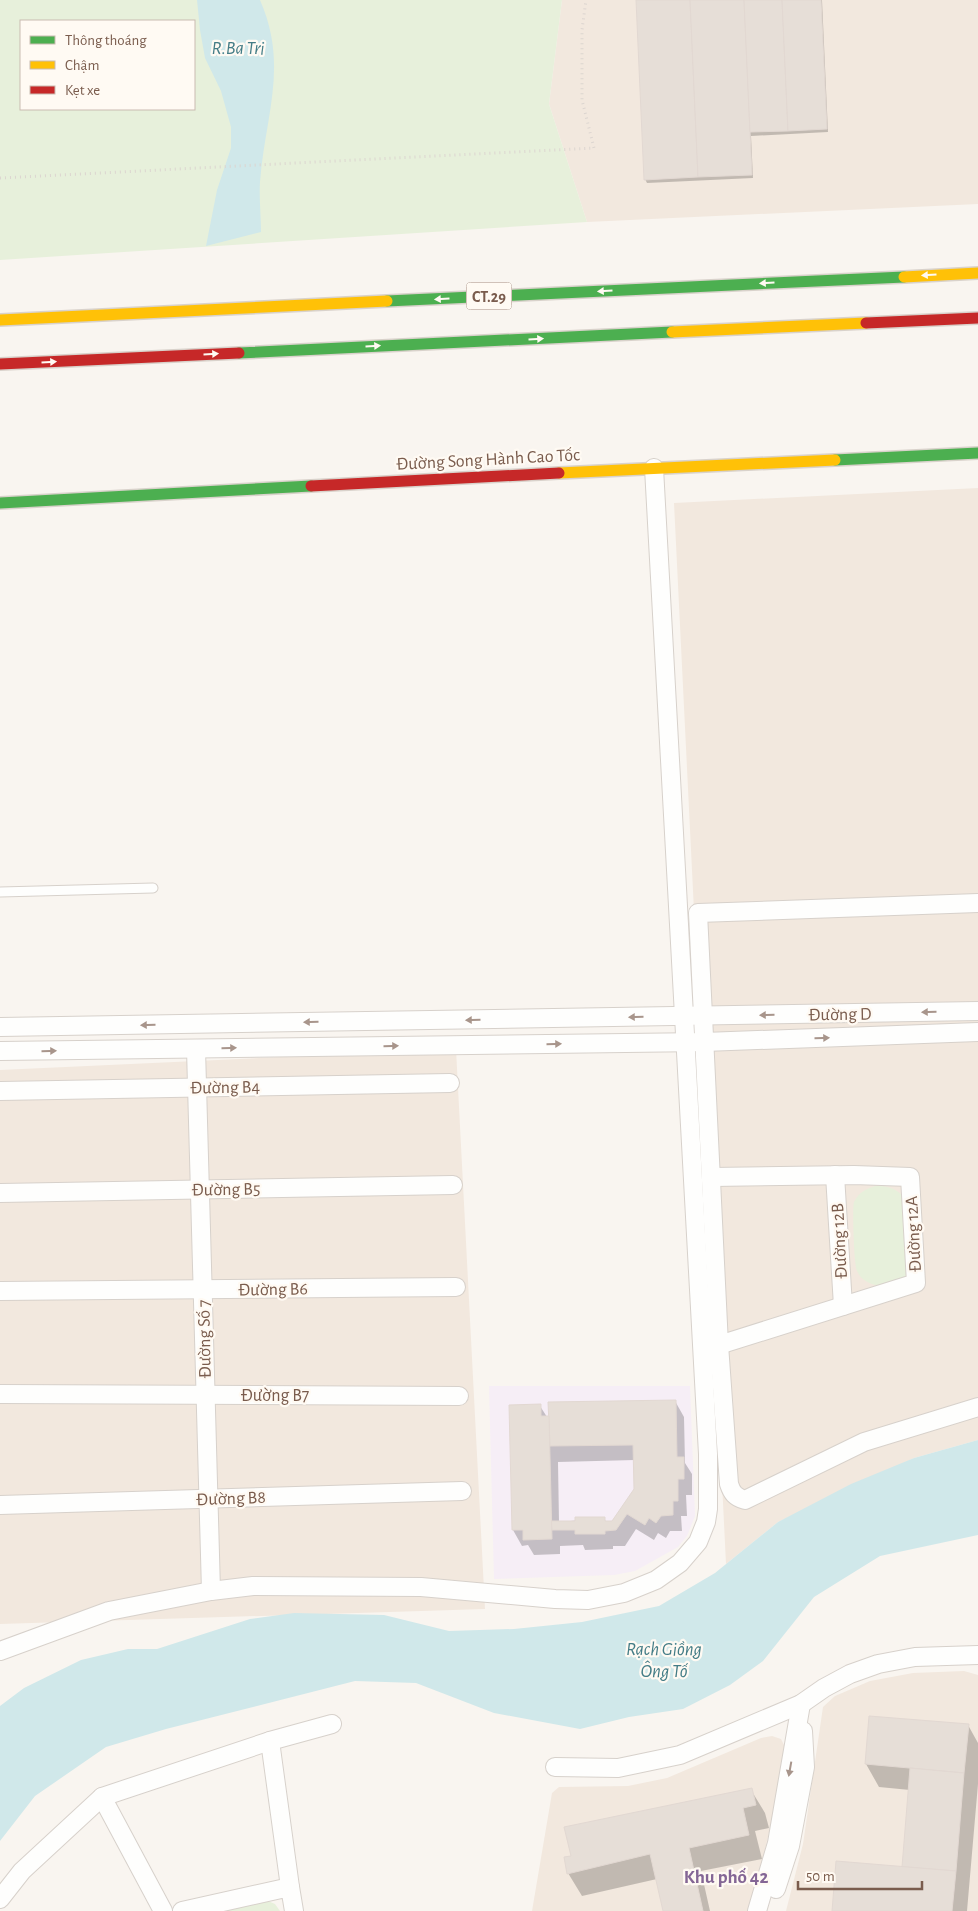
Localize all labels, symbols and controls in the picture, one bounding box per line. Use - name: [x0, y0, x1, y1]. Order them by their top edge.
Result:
- legend: [20, 20, 195, 110]
- text: Thông thoáng: [65, 33, 147, 48]
- water label: R.Ba Tri: [211, 39, 265, 58]
- text: Chậm: [65, 58, 99, 73]
- text: Kẹt xe: [65, 83, 100, 98]
- one-way arrow: [921, 272, 937, 280]
- one-way arrow: [759, 279, 775, 287]
- road number: CT.29: [466, 282, 512, 310]
- one-way arrow: [596, 287, 612, 295]
- one-way arrow: [434, 295, 450, 303]
- one-way arrow: [528, 334, 544, 342]
- one-way arrow: [366, 342, 382, 350]
- one-way arrow: [203, 349, 219, 357]
- one-way arrow: [41, 357, 57, 365]
- street label: Đường Song Hành Cao Tốc: [396, 445, 580, 474]
- street label: Đường D: [808, 1005, 872, 1025]
- one-way arrow: [921, 1008, 937, 1016]
- one-way arrow: [759, 1011, 775, 1019]
- one-way arrow: [628, 1013, 644, 1021]
- one-way arrow: [465, 1016, 481, 1024]
- one-way arrow: [303, 1018, 319, 1026]
- one-way arrow: [140, 1021, 156, 1029]
- one-way arrow: [815, 1033, 831, 1041]
- one-way arrow: [546, 1040, 562, 1048]
- one-way arrow: [383, 1042, 399, 1050]
- one-way arrow: [221, 1044, 237, 1052]
- one-way arrow: [41, 1047, 57, 1055]
- street label: Đường B4: [190, 1078, 260, 1098]
- street label: Đường B5: [191, 1180, 261, 1200]
- street label: Đường 12A: [903, 1195, 925, 1273]
- street label: Đường 12B: [829, 1203, 851, 1279]
- street label: Đường B6: [238, 1280, 308, 1300]
- street label: Đường Số 7: [194, 1299, 215, 1379]
- street label: Đường B7: [241, 1387, 309, 1405]
- street label: Đường B8: [196, 1489, 266, 1509]
- water label: Rạch Giồng Ông Tố: [626, 1640, 702, 1681]
- one-way arrow: [785, 1762, 793, 1778]
- scale bar: [798, 1858, 922, 1890]
- district label: Khu phố 42: [684, 1867, 768, 1887]
- text: 50 m: [806, 1869, 835, 1884]

